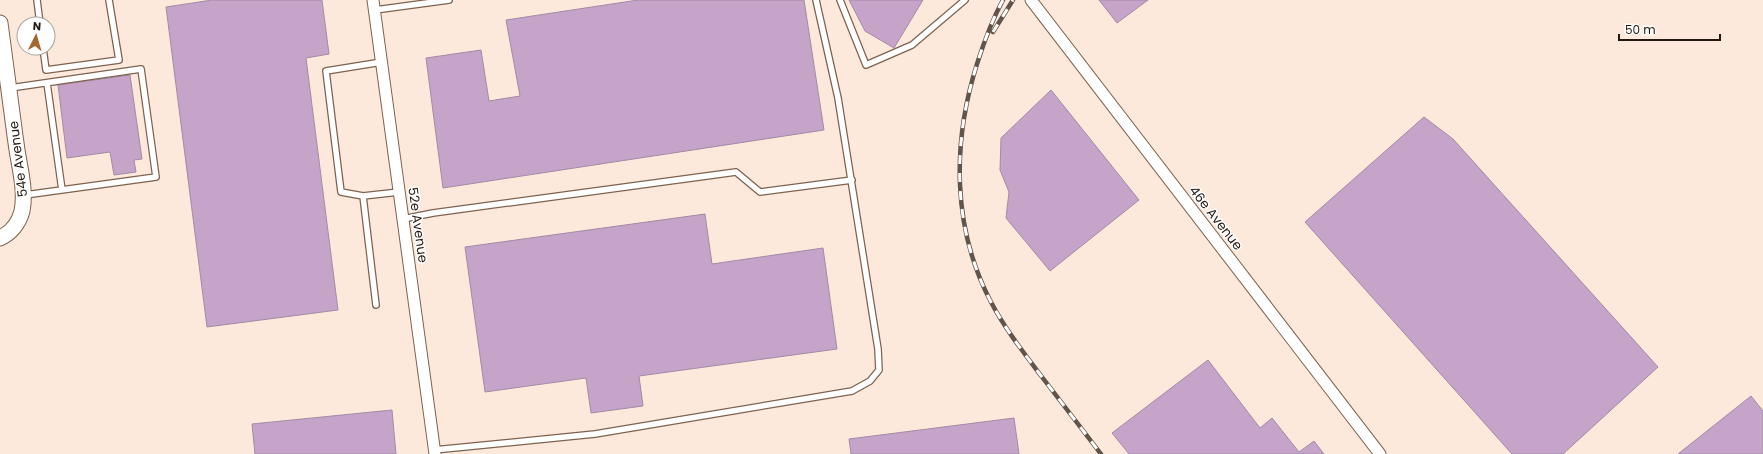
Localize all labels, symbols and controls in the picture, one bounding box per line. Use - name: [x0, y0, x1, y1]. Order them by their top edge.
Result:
- north arrow: [16, 16, 56, 56]
- scale bar: [1619, 16, 1720, 42]
- text: N: [32, 18, 42, 34]
- text: 50 m: [1625, 21, 1656, 38]
- street label: 54e Avenue: [4, 120, 32, 198]
- street label: 46e Avenue: [1185, 182, 1247, 254]
- street label: 52e Avenue: [403, 186, 433, 264]

